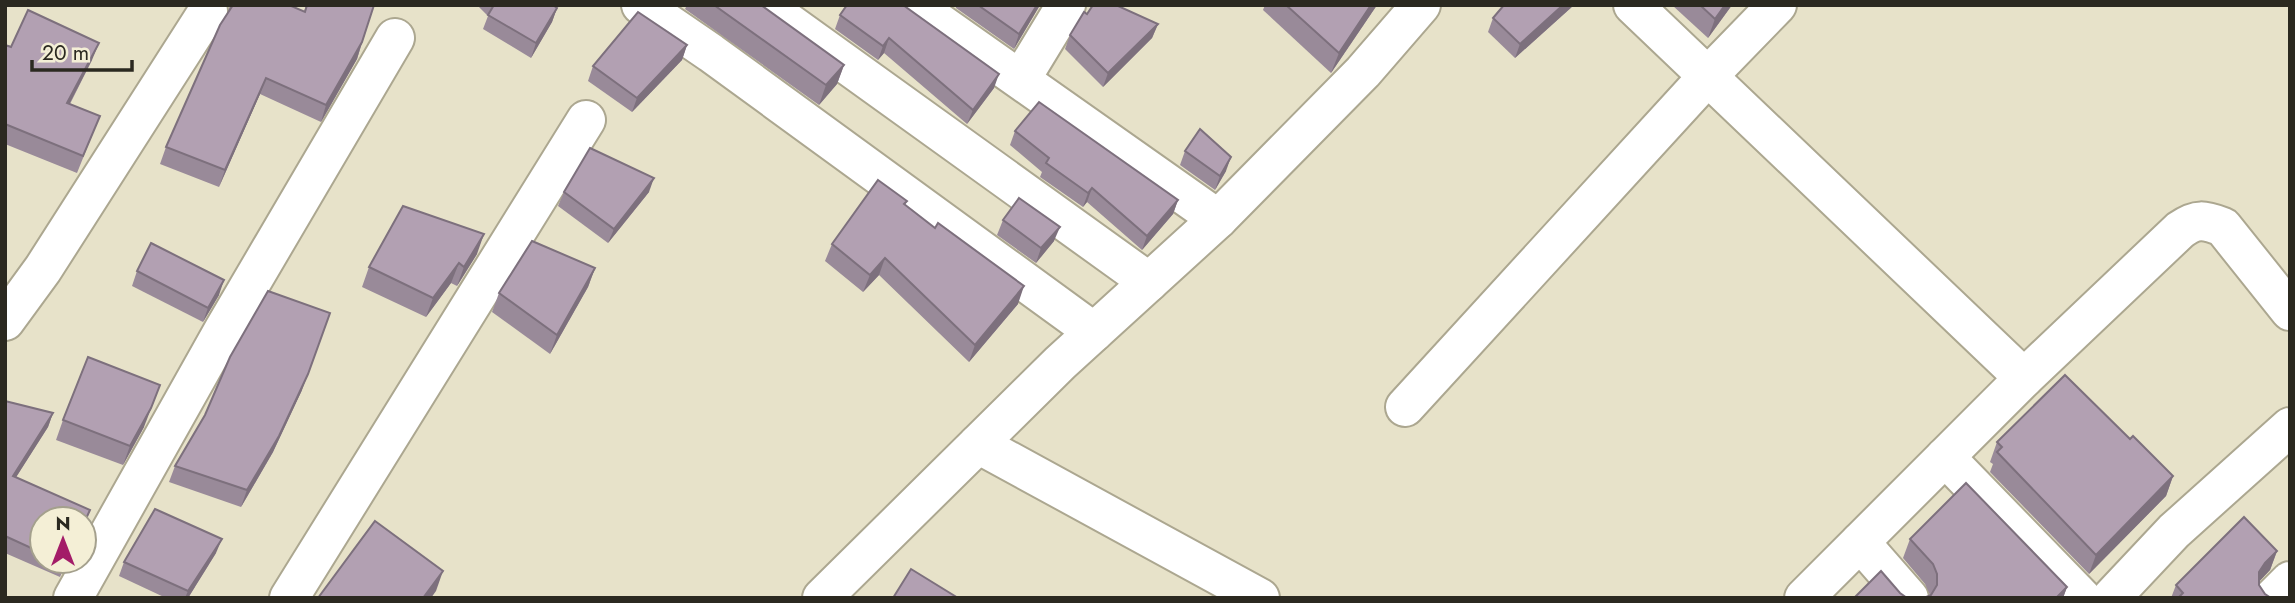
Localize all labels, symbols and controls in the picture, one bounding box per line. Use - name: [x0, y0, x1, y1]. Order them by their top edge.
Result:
- scale bar: [32, 28, 131, 72]
- text: 20 m: [42, 38, 89, 68]
- north arrow: [28, 505, 98, 575]
- text: N: [55, 510, 71, 537]

